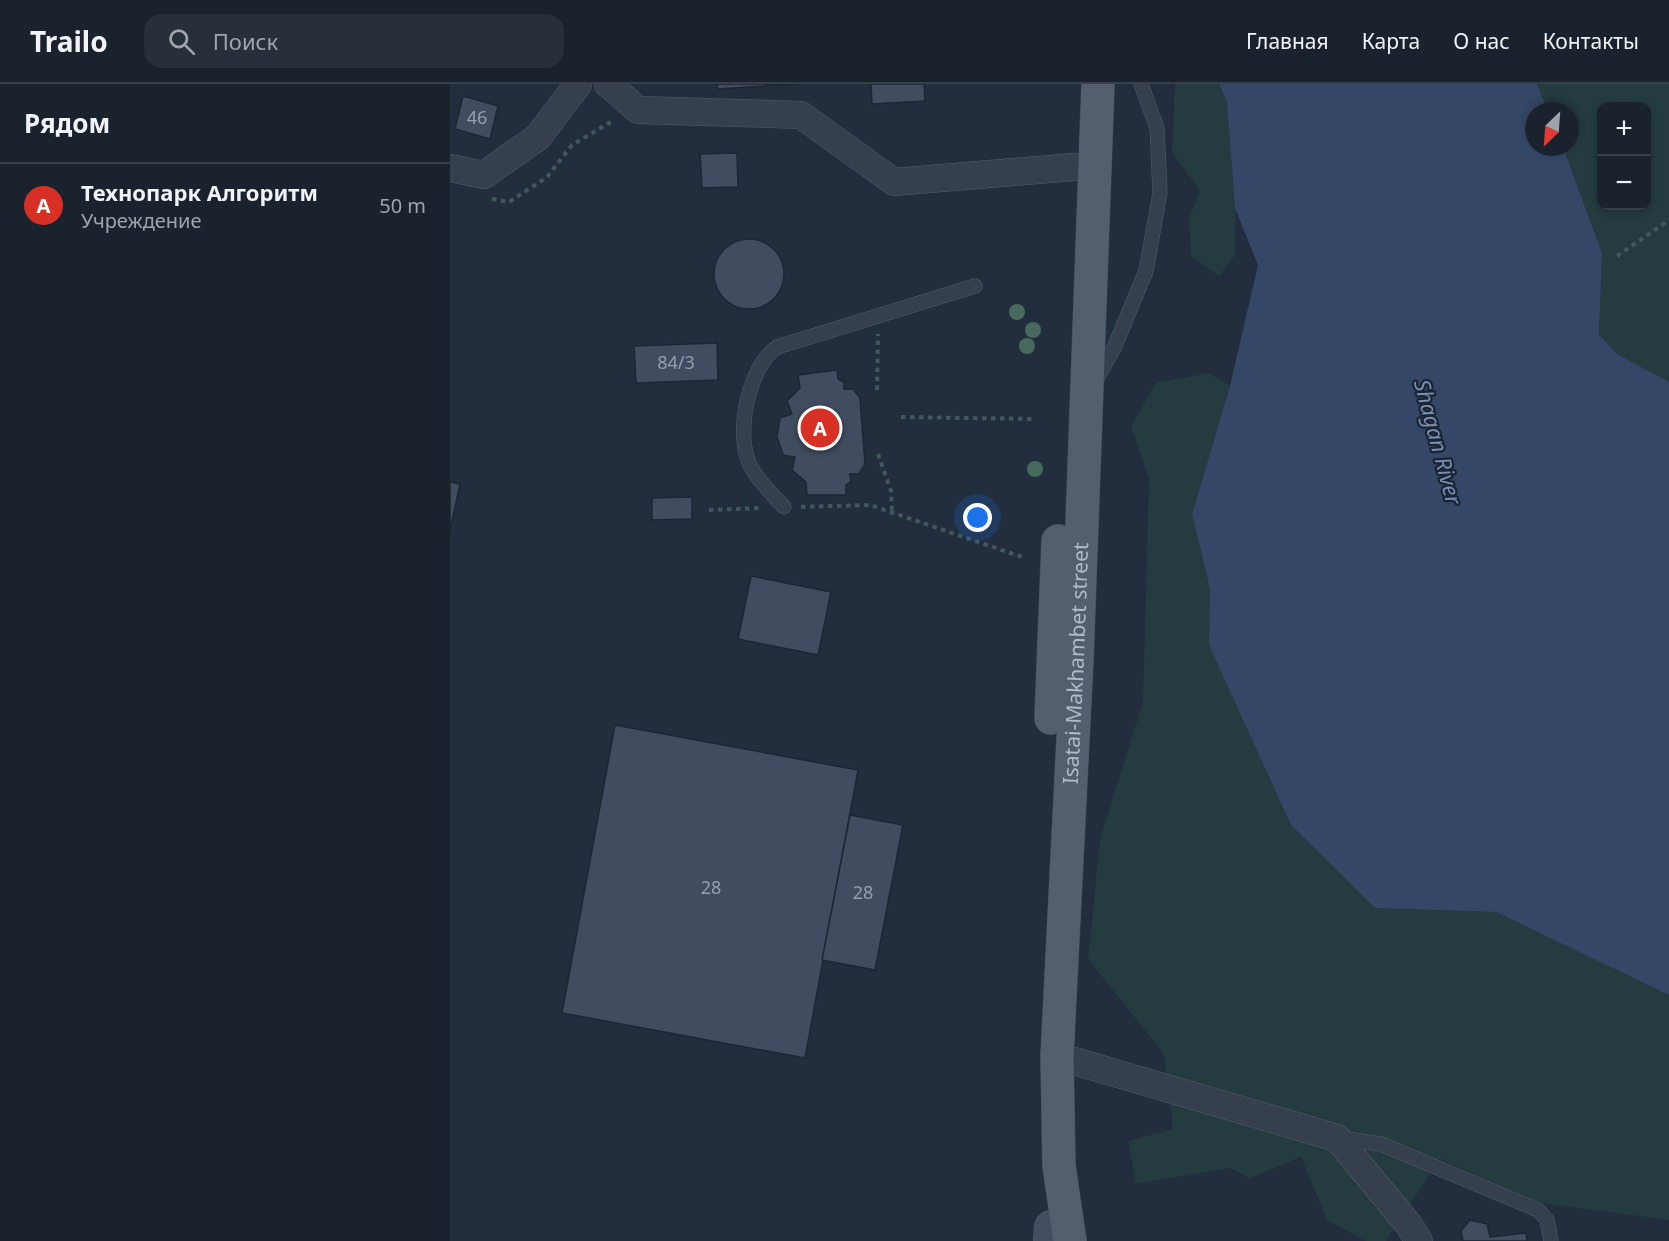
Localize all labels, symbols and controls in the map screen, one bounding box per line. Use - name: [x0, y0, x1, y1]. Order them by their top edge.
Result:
- search box: [144, 14, 564, 68]
- text: Trailo: [30, 22, 108, 60]
- icon: search: [165, 25, 198, 58]
- text: Поиск: [213, 26, 278, 56]
- text: Главная: [1246, 27, 1329, 55]
- text: Карта: [1362, 27, 1420, 55]
- text: О нас: [1453, 27, 1510, 55]
- text: Контакты: [1543, 27, 1639, 55]
- north arrow: [1525, 102, 1579, 156]
- map controls: [1597, 102, 1651, 210]
- button: +: [1597, 102, 1651, 156]
- text: Рядом: [24, 105, 110, 141]
- house number: 46: [467, 105, 487, 129]
- button: −: [1597, 156, 1651, 210]
- text: Технопарк Алгоритм: [81, 177, 318, 207]
- text: A: [37, 192, 50, 219]
- text: 50 m: [379, 192, 426, 219]
- text: Учреждение: [81, 207, 202, 234]
- house number: 84/3: [657, 350, 695, 374]
- water label: Shagan River: [1408, 376, 1470, 509]
- pin: A: [800, 406, 839, 450]
- your location: [963, 503, 992, 532]
- street label: Isatai-Makhambet street: [1056, 541, 1094, 785]
- house number: 28: [701, 875, 721, 899]
- house number: 28: [853, 880, 873, 904]

